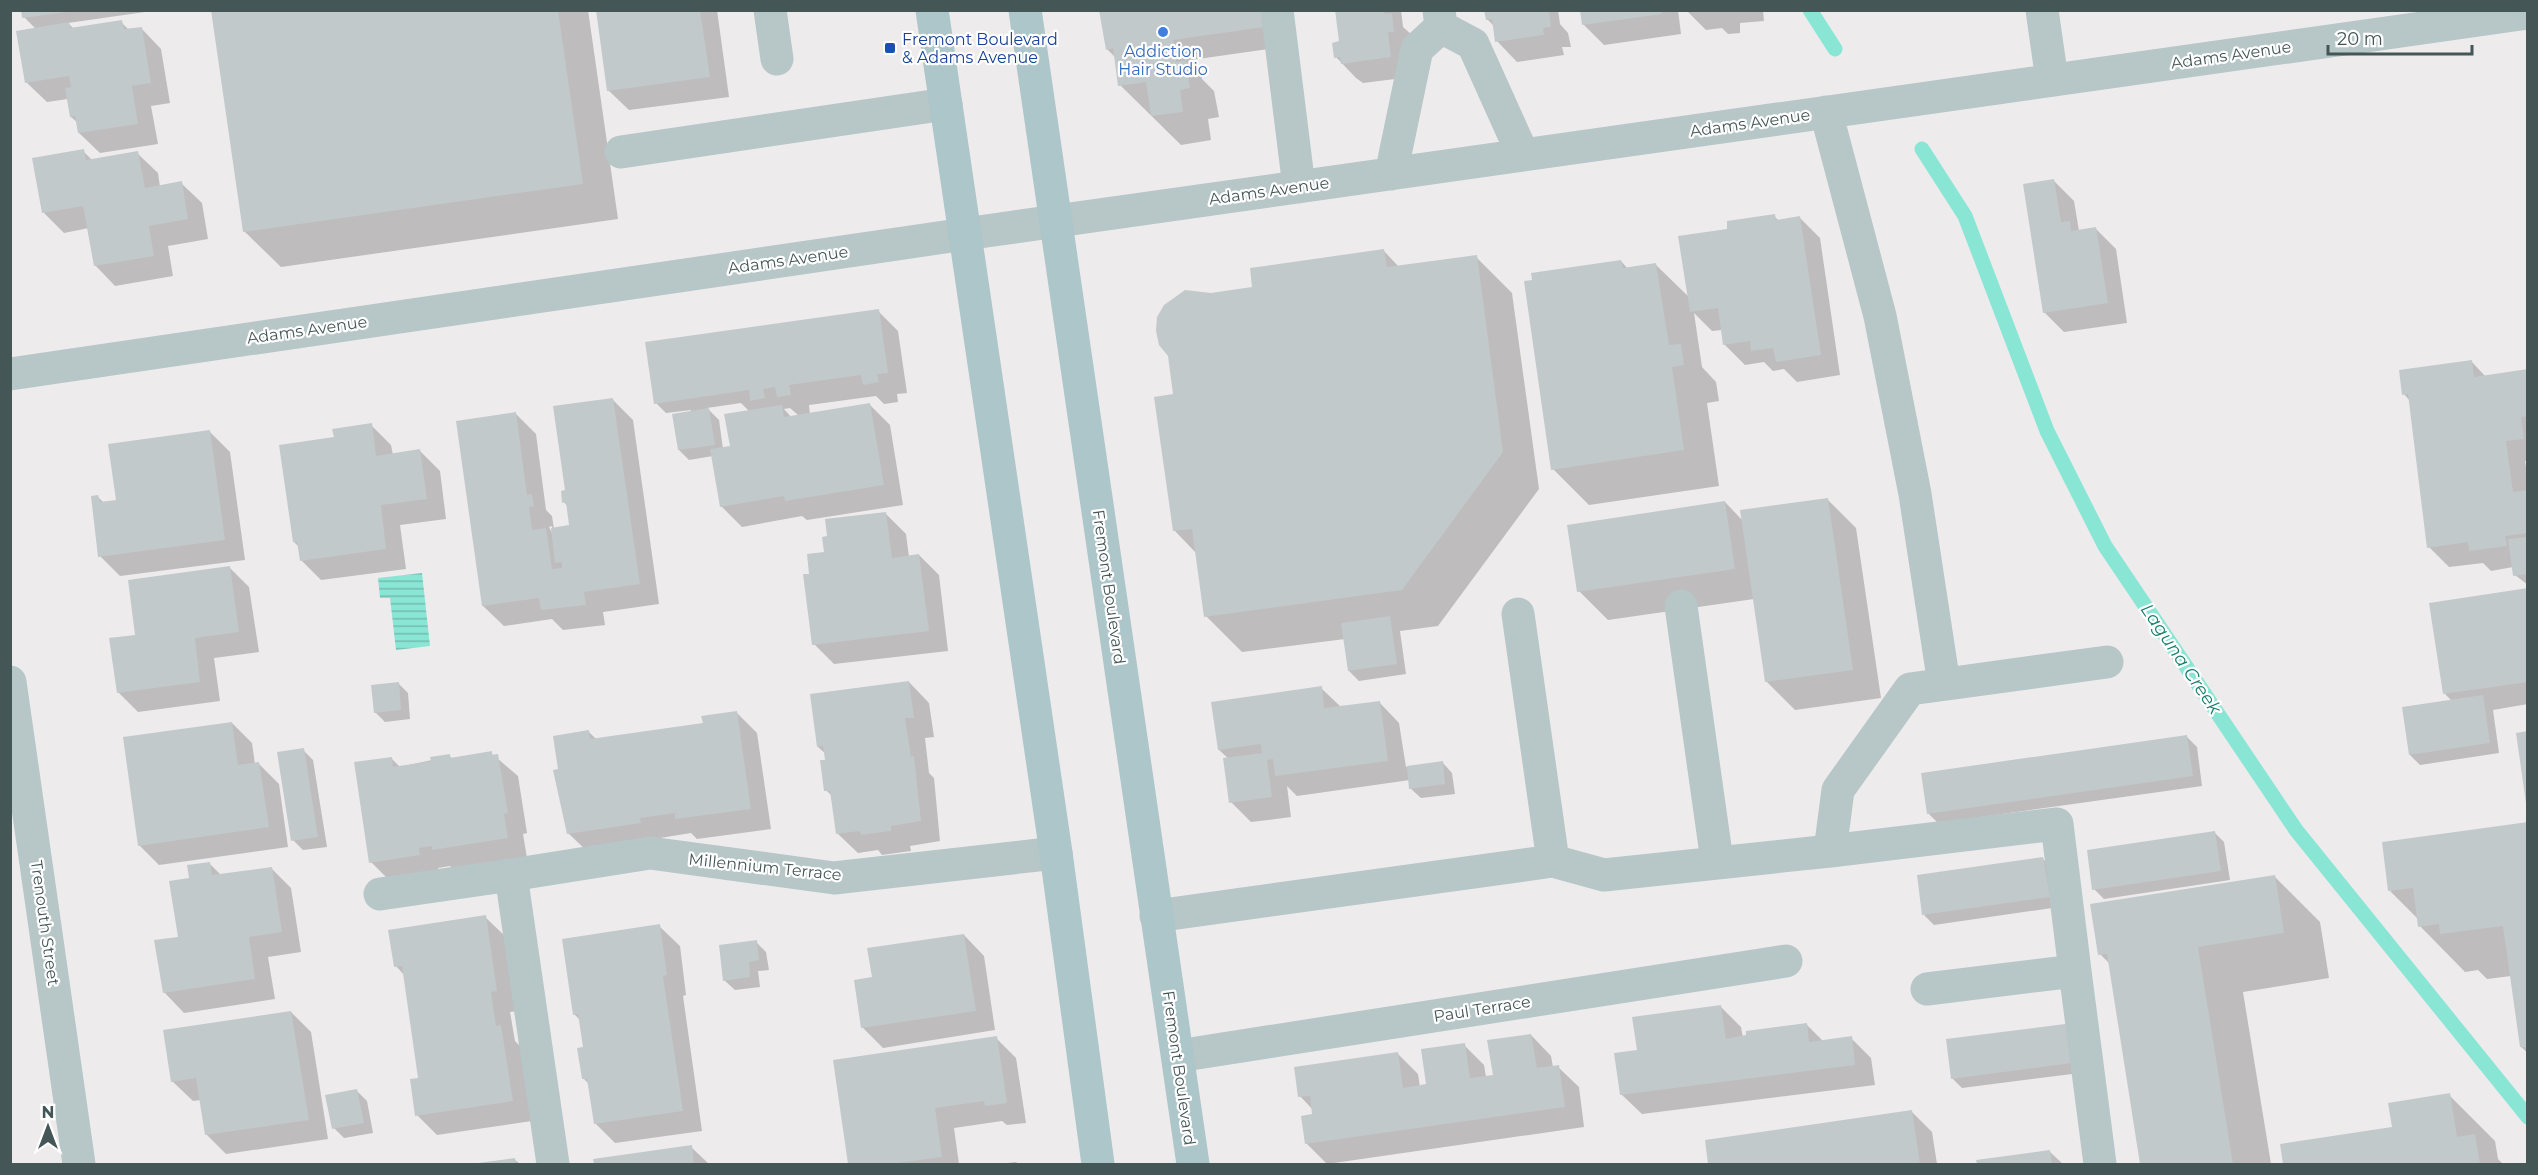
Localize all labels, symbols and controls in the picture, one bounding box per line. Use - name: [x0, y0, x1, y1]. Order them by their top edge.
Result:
- scale bar: [2328, 18, 2472, 56]
- marker: Addiction Hair Studio: [1156, 25, 1170, 39]
- text: 20 m: [2337, 28, 2383, 50]
- place label: Fremont Boulevard & Adams Avenue: [902, 30, 1058, 67]
- street label: Adams Avenue: [2170, 37, 2292, 73]
- marker: Fremont Boulevard & Adams Avenue: [883, 41, 897, 55]
- place label: Addiction Hair Studio: [1118, 42, 1208, 79]
- street label: Adams Avenue: [1689, 105, 1811, 141]
- street label: Adams Avenue: [1208, 173, 1330, 209]
- street label: Adams Avenue: [727, 242, 849, 278]
- street label: Adams Avenue: [246, 312, 368, 348]
- street label: Fremont Boulevard: [1089, 508, 1129, 666]
- water label: Laguna Creek: [2136, 600, 2227, 720]
- street label: Millennium Terrace: [688, 850, 842, 884]
- street label: Trenouth Street: [27, 859, 63, 987]
- street label: Fremont Boulevard: [1159, 989, 1199, 1147]
- street label: Paul Terrace: [1432, 992, 1532, 1026]
- north arrow: [18, 1097, 78, 1157]
- text: N: [42, 1103, 54, 1122]

